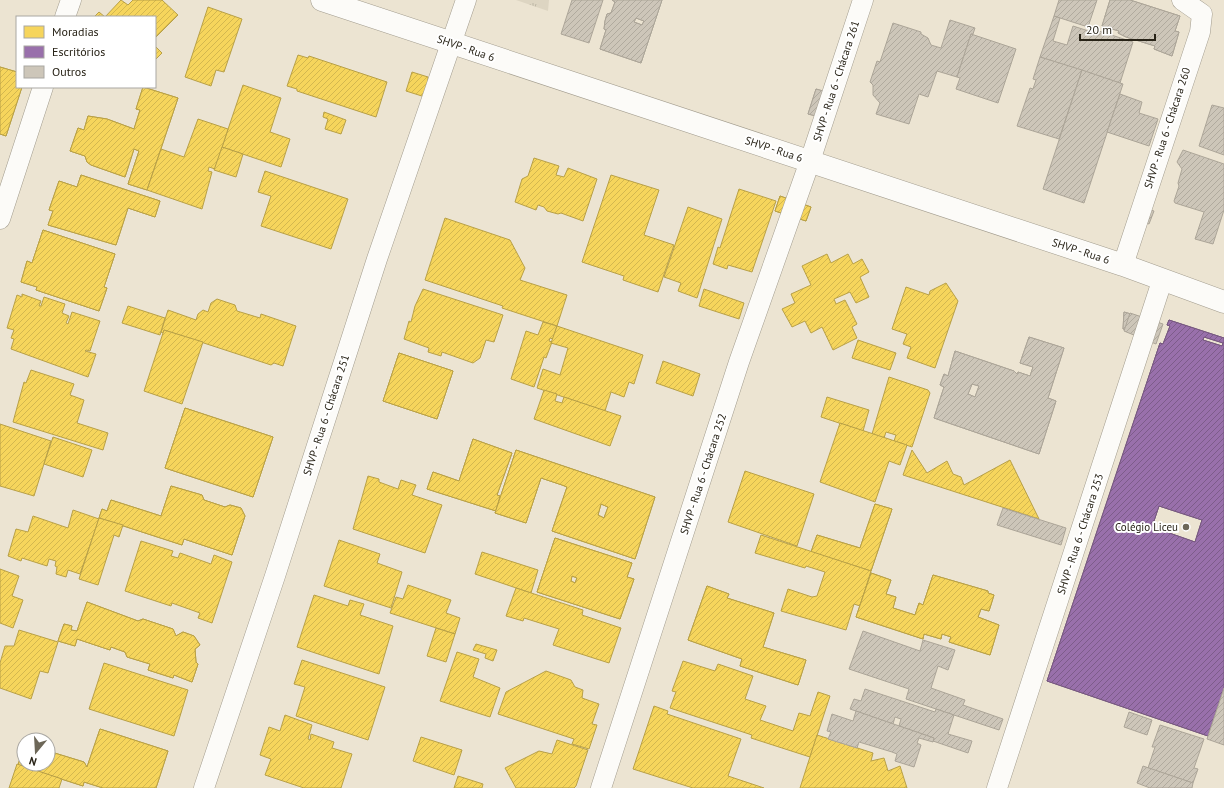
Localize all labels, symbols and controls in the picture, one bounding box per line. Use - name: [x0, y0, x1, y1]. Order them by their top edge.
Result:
- legend: [16, 16, 156, 88]
- scale bar: [1080, 16, 1155, 42]
- street label: SHVP - Rua 6 - Chácara 261: [810, 19, 862, 143]
- text: 20 m: [1086, 22, 1112, 37]
- text: Moradias: [52, 24, 99, 39]
- street label: SHVP - Rua 6: [435, 32, 497, 64]
- text: Escritórios: [52, 44, 105, 59]
- text: Outros: [52, 64, 86, 79]
- street label: SHVP - Rua 6 - Chácara 260: [1141, 66, 1193, 190]
- street label: SHVP - Rua 6: [743, 133, 805, 165]
- street label: SHVP - Rua 6: [1050, 235, 1112, 267]
- street label: SHVP - Rua 6 - Chácara 251: [300, 353, 352, 477]
- street label: SHVP - Rua 6 - Chácara 252: [677, 412, 729, 536]
- street label: SHVP - Rua 6 - Chácara 253: [1054, 472, 1106, 596]
- place label: Colégio Liceu: [1115, 520, 1178, 534]
- marker: Colégio Liceu: [1181, 522, 1191, 532]
- north arrow: [16, 732, 56, 772]
- text: N: [27, 754, 39, 769]

